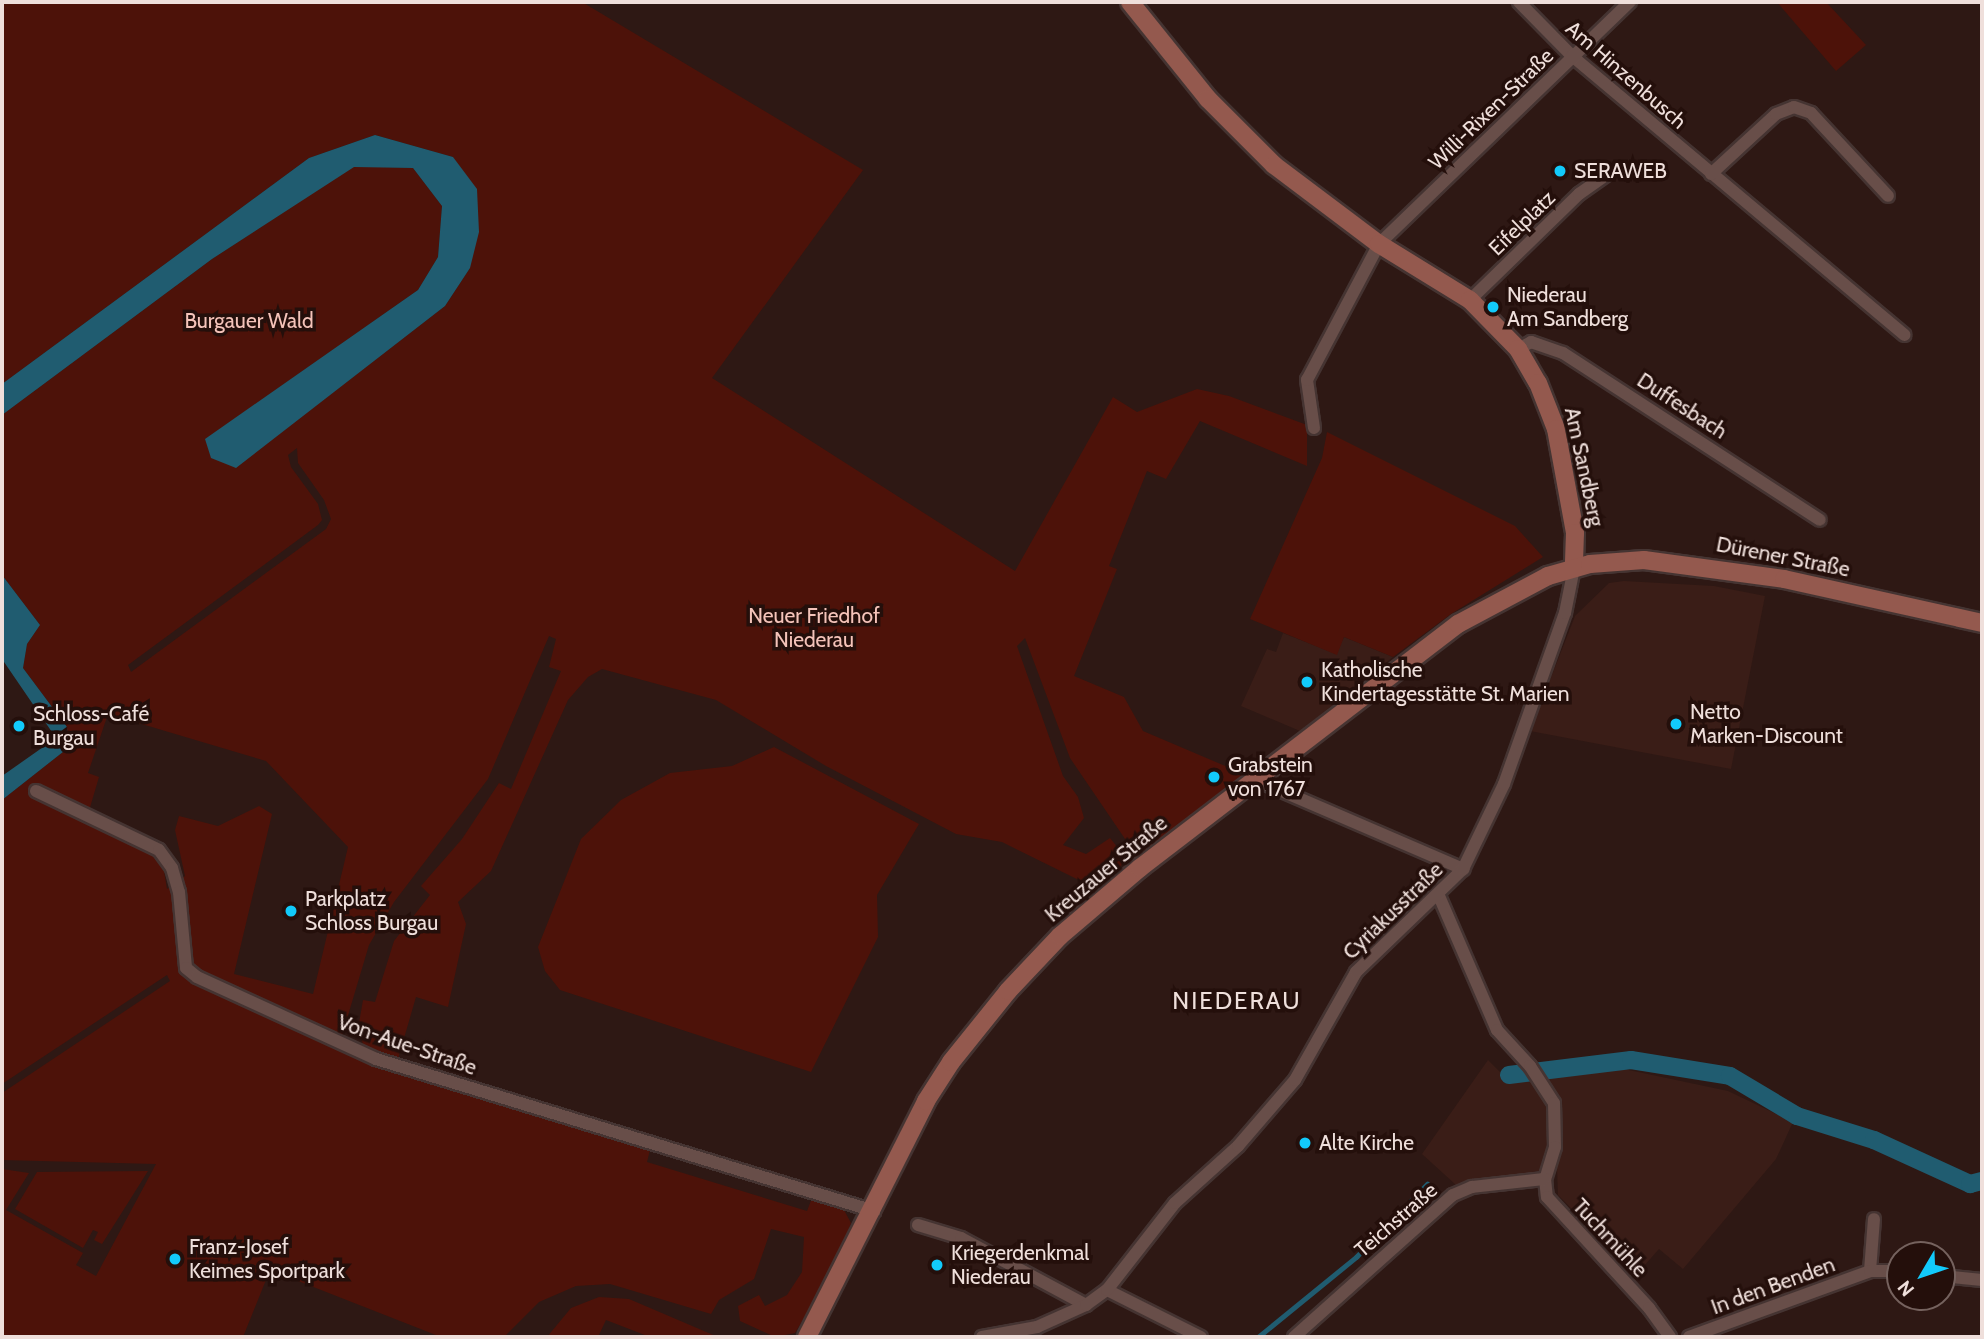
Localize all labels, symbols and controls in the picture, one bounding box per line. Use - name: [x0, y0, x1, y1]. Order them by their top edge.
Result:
- street label: Am Hinzenbusch: [1561, 16, 1691, 134]
- street label: Willi-Rixen-Straße: [1423, 43, 1559, 175]
- place label: SERAWEB: [1574, 158, 1667, 184]
- marker: SERAWEB: [1552, 163, 1568, 179]
- street label: Eifelplatz: [1484, 185, 1560, 261]
- place label: Niederau Am Sandberg: [1507, 282, 1628, 332]
- marker: Niederau Am Sandberg: [1485, 299, 1501, 315]
- park label: Burgauer Wald: [184, 308, 314, 334]
- street label: Duffesbach: [1632, 368, 1732, 444]
- street label: Am Sandberg: [1559, 405, 1609, 529]
- street label: Dürener Straße: [1714, 532, 1852, 582]
- park label: Neuer Friedhof Niederau: [748, 603, 880, 653]
- place label: Katholische Kindertagesstätte St. Marien: [1321, 657, 1570, 707]
- marker: Katholische Kindertagesstätte St. Marien: [1299, 674, 1315, 690]
- place label: Netto Marken-Discount: [1690, 699, 1843, 749]
- place label: Schloss-Café Burgau: [33, 701, 149, 751]
- marker: Netto Marken-Discount: [1668, 716, 1684, 732]
- marker: Schloss-Café Burgau: [11, 718, 27, 734]
- place label: Grabstein von 1767: [1228, 752, 1313, 802]
- marker: Grabstein von 1767: [1206, 769, 1222, 785]
- street label: Kreuzauer Straße: [1040, 811, 1172, 927]
- street label: Cyriakusstraße: [1338, 857, 1448, 965]
- place label: Parkplatz Schloss Burgau: [305, 886, 438, 936]
- marker: Parkplatz Schloss Burgau: [283, 903, 299, 919]
- district label: NIEDERAU: [1173, 987, 1301, 1015]
- street label: Von-Aue-Straße: [334, 1009, 480, 1081]
- place label: Alte Kirche: [1319, 1130, 1414, 1156]
- marker: Alte Kirche: [1297, 1135, 1313, 1151]
- street label: Teichstraße: [1350, 1177, 1442, 1263]
- street label: Tuchmühle: [1567, 1194, 1653, 1282]
- place label: Franz-Josef Keimes Sportpark: [189, 1234, 345, 1284]
- place label: Kriegerdenkmal Niederau: [951, 1240, 1089, 1290]
- north arrow: [1886, 1241, 1956, 1311]
- marker: Franz-Josef Keimes Sportpark: [167, 1251, 183, 1267]
- street label: In den Benden: [1708, 1252, 1838, 1320]
- marker: Kriegerdenkmal Niederau: [929, 1257, 945, 1273]
- text: N: [1893, 1276, 1919, 1301]

